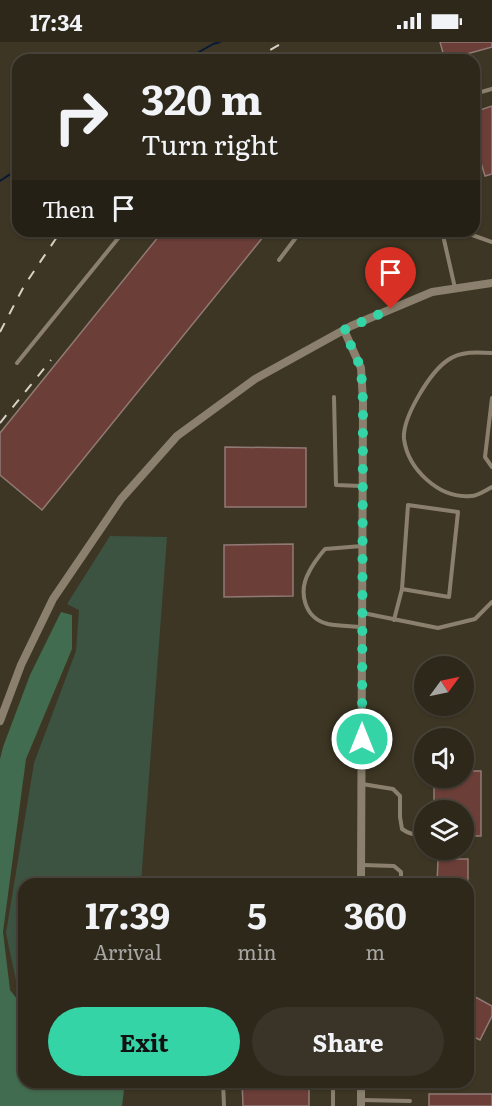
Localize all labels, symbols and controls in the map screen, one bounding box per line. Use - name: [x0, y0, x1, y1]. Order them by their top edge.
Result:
- text: 17:34: [30, 5, 83, 38]
- text: 320 m: [141, 66, 262, 128]
- icon: right: [42, 78, 120, 156]
- text: Turn right: [141, 123, 278, 163]
- text: Then: [42, 192, 95, 225]
- icon: arrive: [107, 192, 140, 225]
- pin: [365, 247, 416, 309]
- icon: arrive: [374, 256, 407, 289]
- north arrow: [414, 656, 474, 716]
- map controls: [414, 656, 474, 860]
- position arrow: [330, 707, 394, 771]
- button: sound: [414, 728, 474, 788]
- button: layers: [414, 800, 474, 860]
- text: 17:39: [85, 887, 170, 940]
- text: 5: [247, 887, 267, 940]
- text: 360: [344, 887, 407, 940]
- text: Arrival: [93, 936, 162, 966]
- text: min: [237, 936, 277, 966]
- text: m: [366, 936, 385, 966]
- button: Exit: [48, 1007, 240, 1076]
- button: Share: [252, 1007, 444, 1076]

